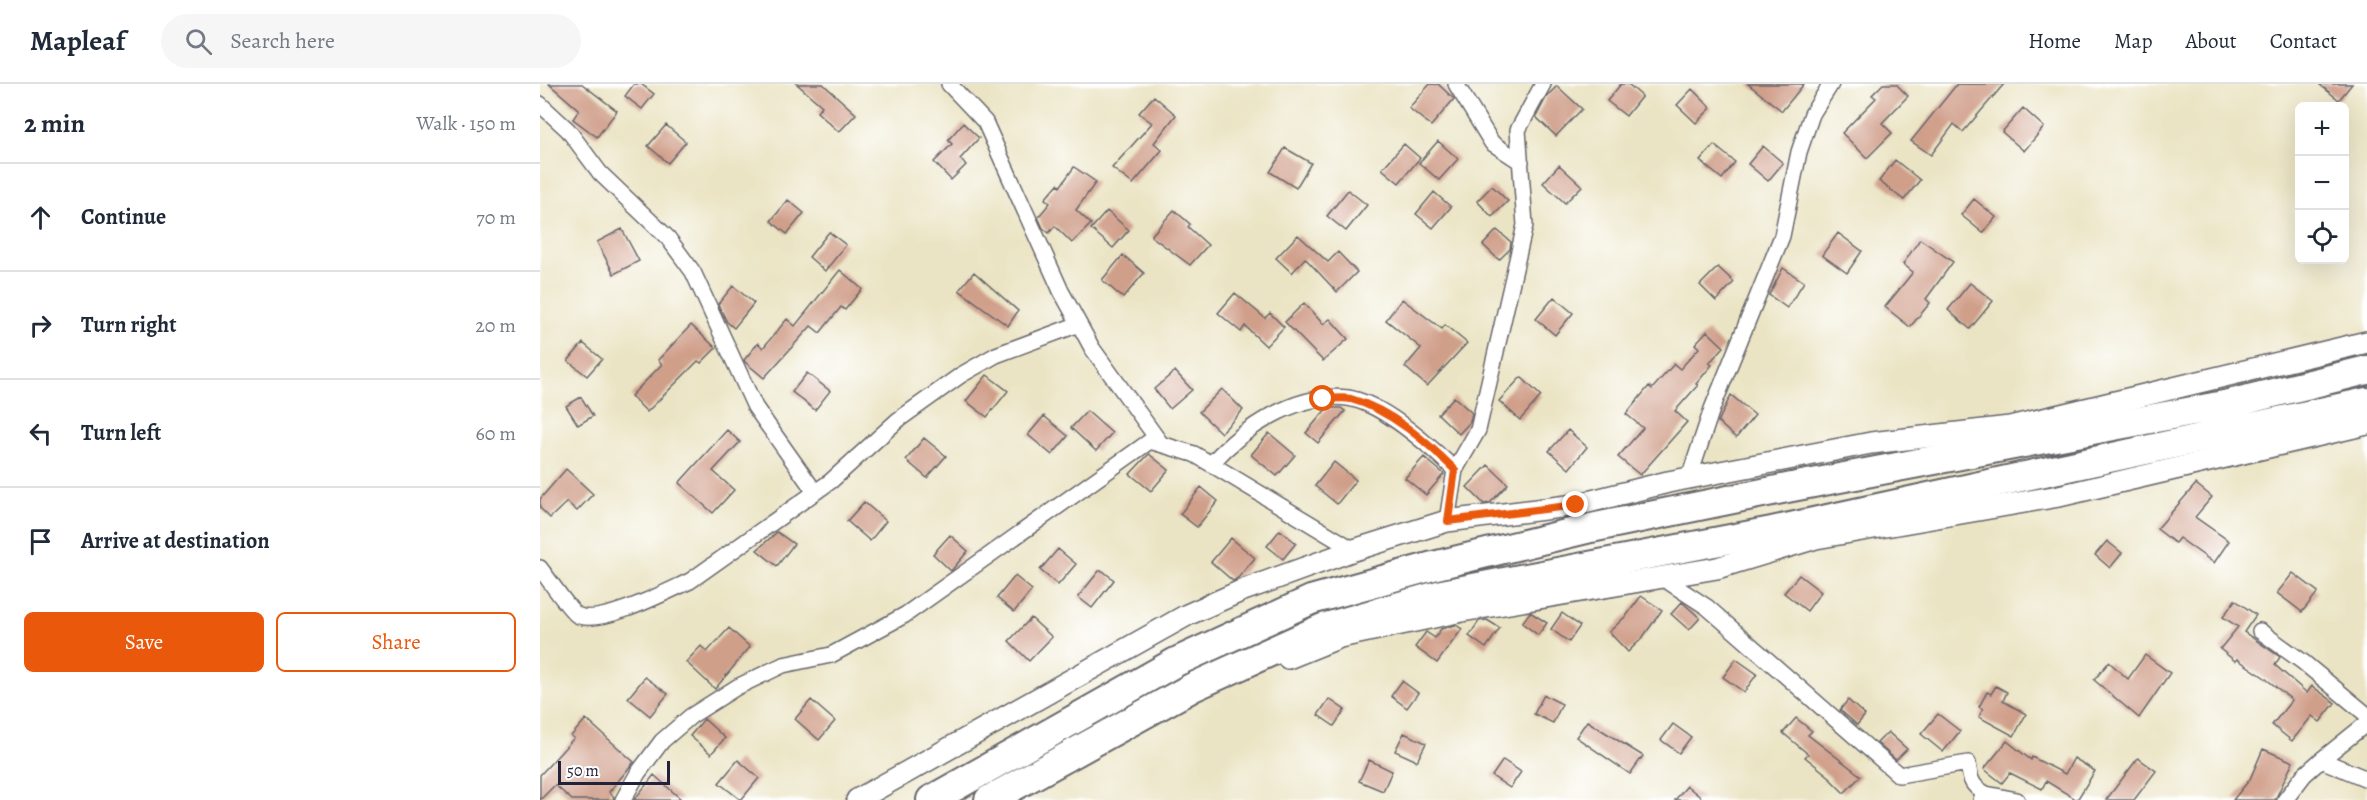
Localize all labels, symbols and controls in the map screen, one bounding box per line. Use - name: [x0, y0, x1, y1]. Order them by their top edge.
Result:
- search box: [161, 14, 581, 68]
- text: Mapleaf: [30, 22, 125, 60]
- icon: search: [182, 25, 215, 58]
- text: Search here: [230, 26, 335, 56]
- text: Home: [2028, 27, 2081, 55]
- text: Map: [2114, 27, 2152, 55]
- text: About: [2185, 27, 2237, 55]
- text: Contact: [2270, 27, 2337, 55]
- map controls: [2295, 102, 2349, 264]
- button: +: [2295, 102, 2349, 156]
- text: 2 min: [24, 106, 85, 141]
- text: Walk · 150 m: [416, 110, 516, 137]
- button: −: [2295, 156, 2349, 210]
- icon: ahead: [24, 201, 57, 234]
- text: Continue: [81, 202, 166, 232]
- text: 70 m: [476, 204, 516, 231]
- button: locate: [2295, 210, 2349, 264]
- icon: right: [24, 309, 57, 342]
- text: Turn right: [81, 310, 177, 340]
- text: 20 m: [475, 312, 516, 339]
- route start: [1309, 385, 1335, 411]
- icon: left: [24, 417, 57, 450]
- text: Turn left: [81, 418, 161, 448]
- text: 60 m: [476, 420, 516, 447]
- route end: [1562, 491, 1588, 517]
- icon: arrive: [24, 525, 57, 558]
- text: Arrive at destination: [81, 526, 270, 556]
- button: Save: [24, 612, 264, 672]
- button: Share: [276, 612, 516, 672]
- scale bar: [558, 758, 670, 786]
- text: 50 m: [567, 760, 599, 782]

